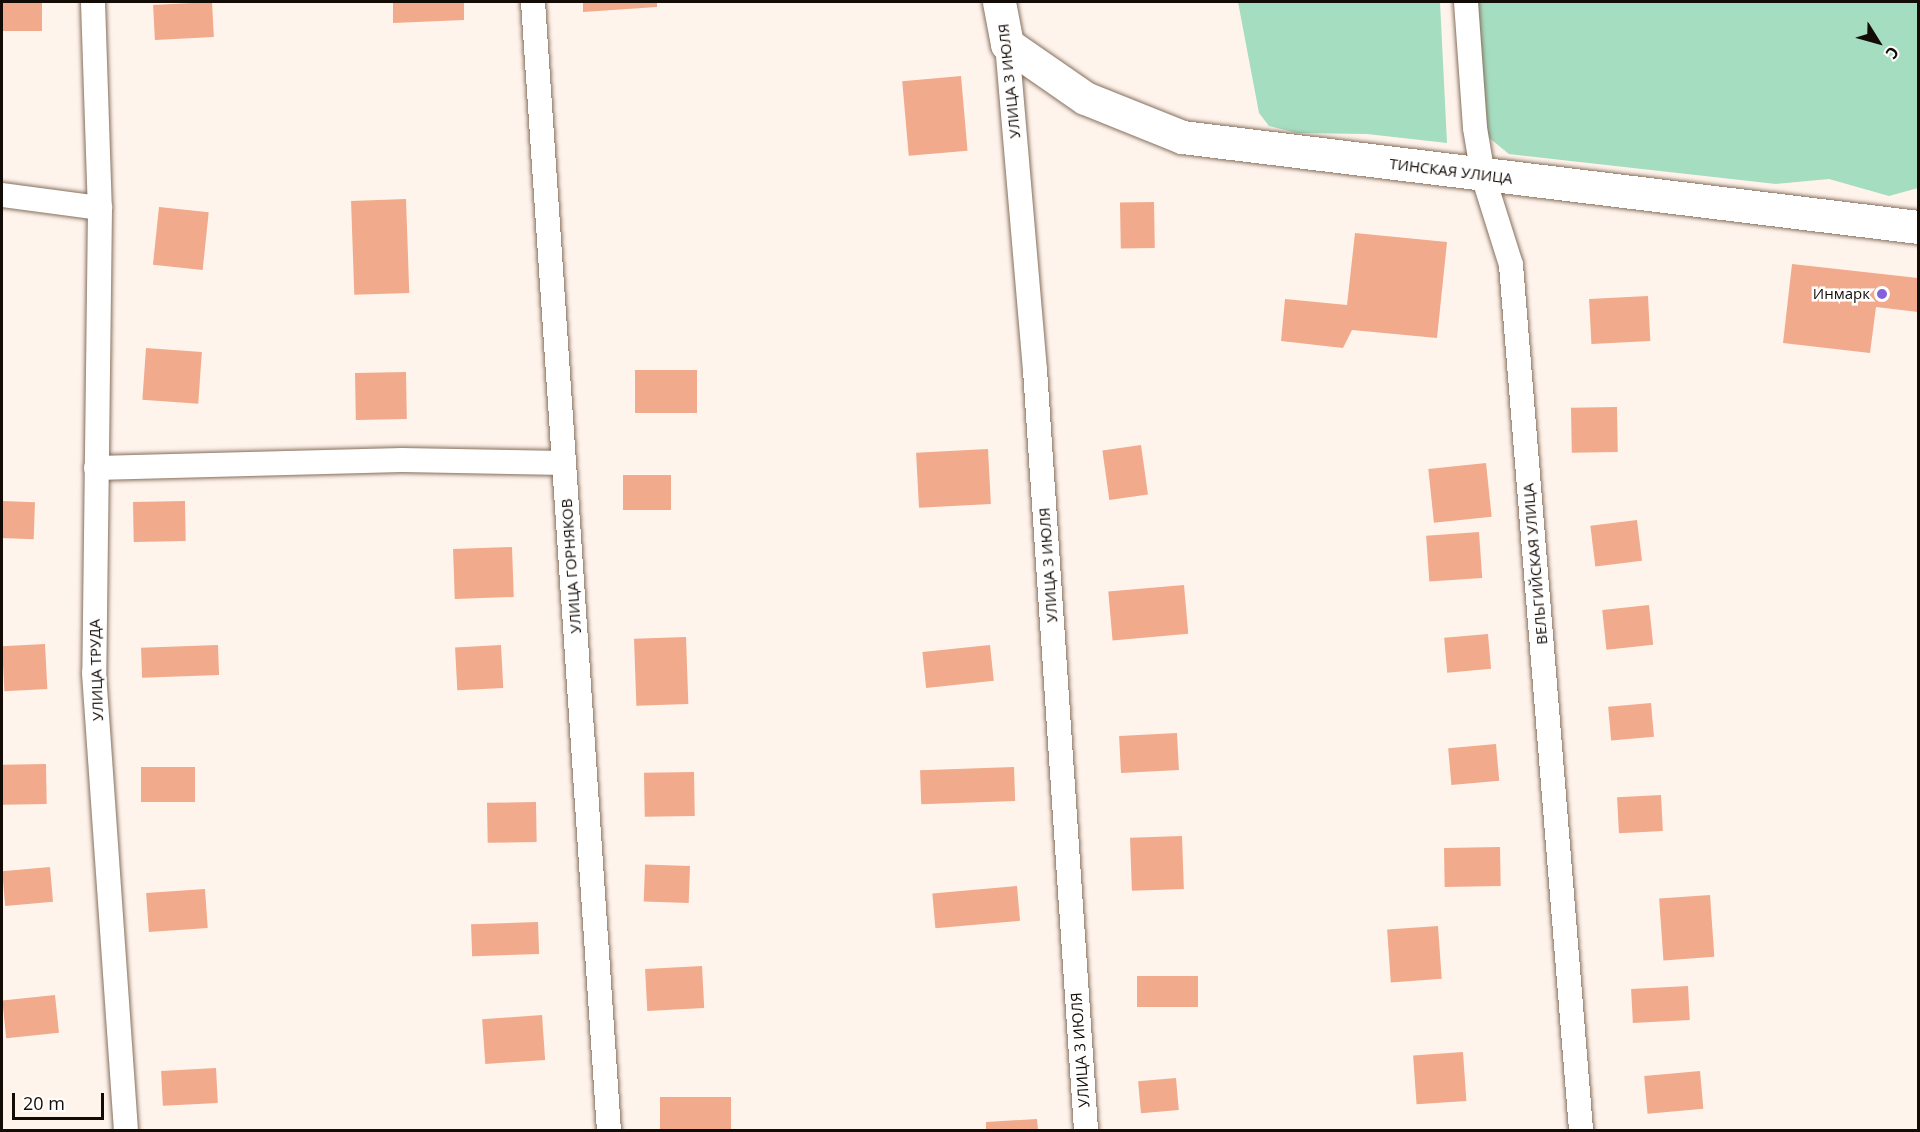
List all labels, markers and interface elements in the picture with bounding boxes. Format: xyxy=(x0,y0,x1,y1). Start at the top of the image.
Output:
north arrow xyxy=(1848,12,1908,72)
street label: УЛИЦА 3 ИЮЛЯ xyxy=(994,23,1024,139)
text: С xyxy=(1881,42,1904,64)
street label: ТИНСКАЯ УЛИЦА xyxy=(1388,155,1514,187)
place label: Инмарк xyxy=(1813,285,1870,303)
marker: Инмарк xyxy=(1875,287,1889,301)
street label: ВЕЛЬГИЙСКАЯ УЛИЦА xyxy=(1519,483,1551,645)
street label: УЛИЦА ГОРНЯКОВ xyxy=(557,498,585,634)
street label: УЛИЦА 3 ИЮЛЯ xyxy=(1035,507,1061,623)
street label: УЛИЦА ТРУДА xyxy=(85,619,107,721)
street label: УЛИЦА 3 ИЮЛЯ xyxy=(1067,992,1093,1108)
scale bar xyxy=(15,1081,106,1119)
text: 20 m xyxy=(23,1091,65,1115)

